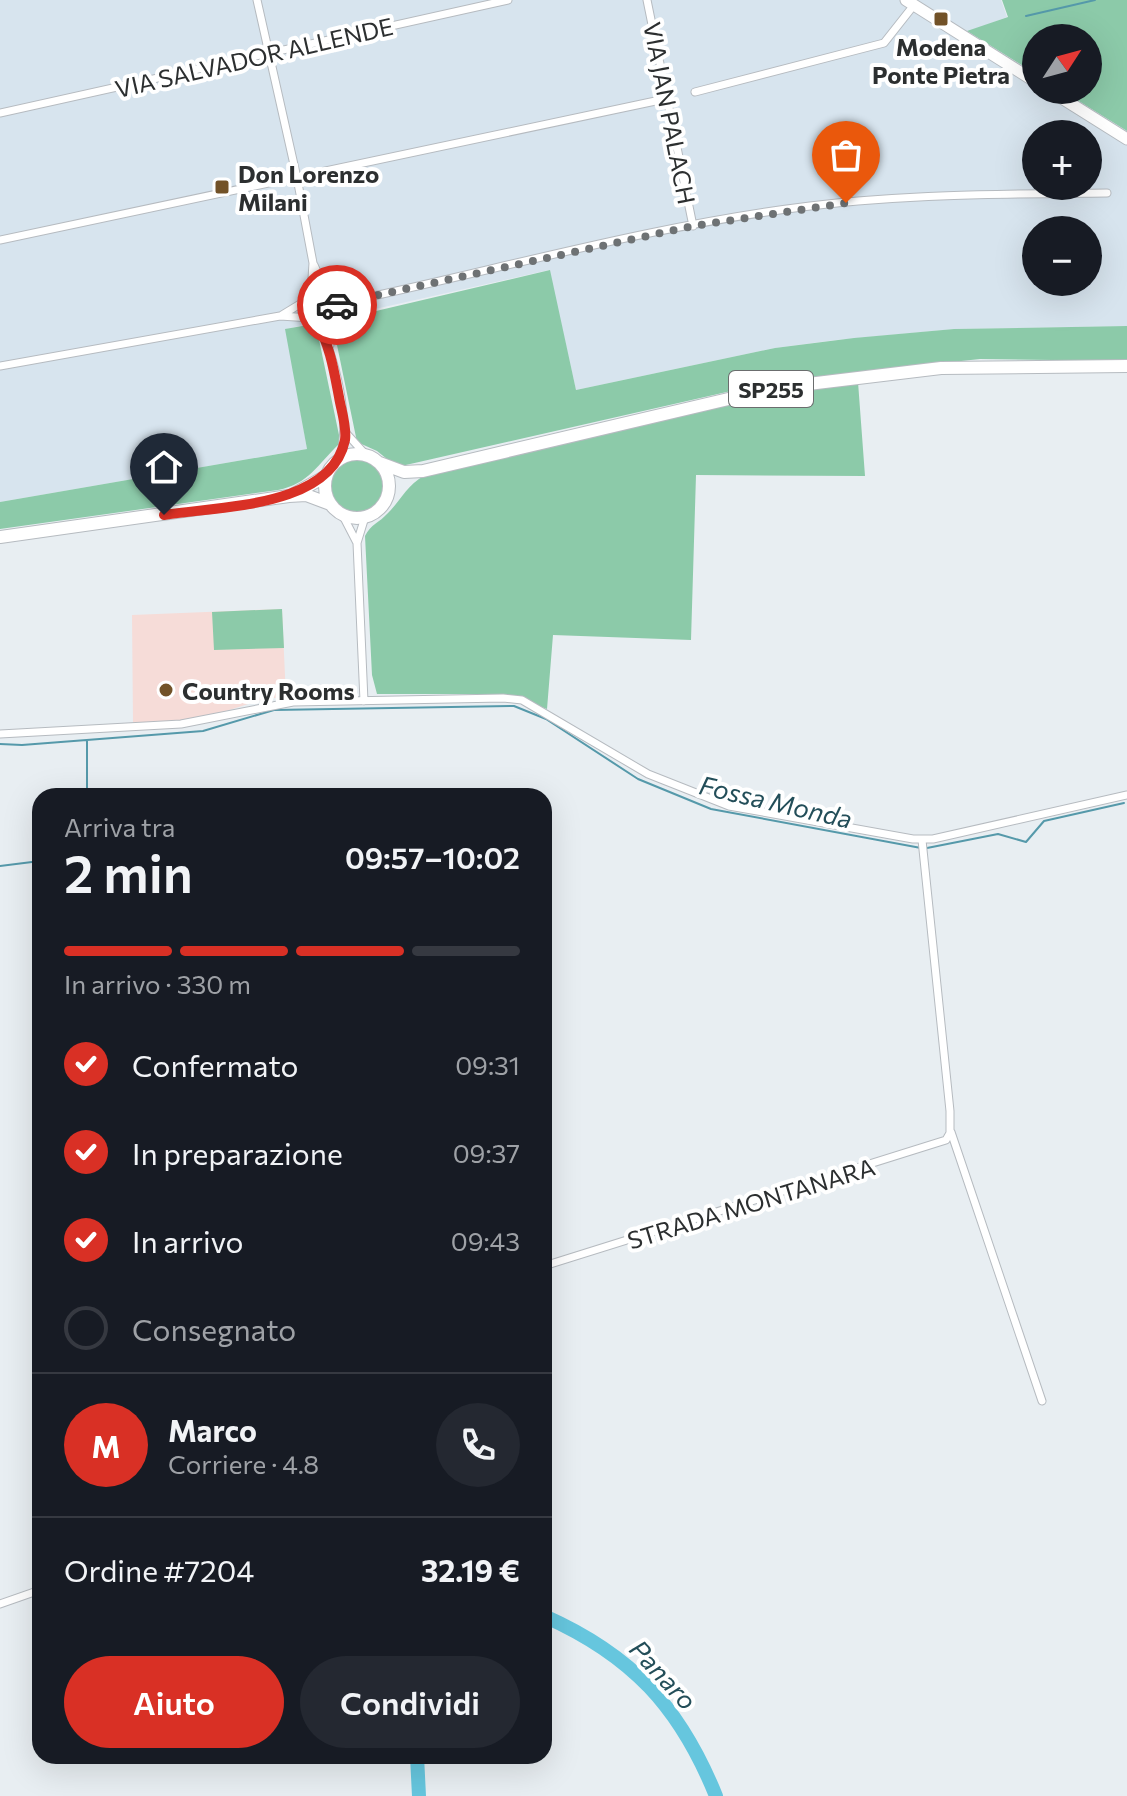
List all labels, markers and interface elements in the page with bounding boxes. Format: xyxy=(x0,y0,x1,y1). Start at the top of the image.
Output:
marker: Modena Ponte Pietra xyxy=(932,10,950,28)
street label: VIA SALVADOR ALLENDE xyxy=(112,11,396,103)
street label: VIA JAN PALACH xyxy=(638,19,702,207)
north arrow xyxy=(1022,24,1102,104)
map controls xyxy=(1022,24,1102,296)
place label: Modena Ponte Pietra xyxy=(872,32,1010,89)
button: + xyxy=(1022,120,1102,200)
pin xyxy=(812,121,880,203)
icon: bag xyxy=(824,133,868,177)
place label: Don Lorenzo Milani xyxy=(238,159,379,216)
marker: Don Lorenzo Milani xyxy=(213,178,231,196)
button: − xyxy=(1022,216,1102,296)
courier xyxy=(297,265,377,345)
icon: car xyxy=(315,283,359,327)
road number: SP255 xyxy=(729,371,813,407)
pin xyxy=(130,433,198,515)
icon: home xyxy=(142,445,186,489)
place label: Country Rooms xyxy=(182,676,355,705)
marker: Country Rooms xyxy=(157,681,175,699)
water label: Fossa Monda xyxy=(697,768,855,834)
text: Arriva tra xyxy=(64,811,175,842)
text: 09:57–10:02 xyxy=(345,838,520,875)
text: 2 min xyxy=(64,840,193,904)
text: In arrivo · 330 m xyxy=(64,968,251,999)
icon: check xyxy=(64,1042,108,1086)
text: Confermato xyxy=(132,1046,298,1083)
text: 09:31 xyxy=(455,1049,520,1080)
icon: check xyxy=(64,1130,108,1174)
text: In preparazione xyxy=(132,1134,343,1171)
text: 09:37 xyxy=(453,1137,520,1168)
street label: STRADA MONTANARA xyxy=(624,1152,878,1254)
icon: check xyxy=(64,1218,108,1262)
text: In arrivo xyxy=(132,1222,243,1259)
text: 09:43 xyxy=(451,1225,520,1256)
text: Consegnato xyxy=(132,1310,296,1347)
button: phone xyxy=(436,1403,520,1487)
text: Marco xyxy=(168,1411,257,1448)
text: M xyxy=(92,1427,120,1464)
text: Corriere · 4.8 xyxy=(168,1448,319,1479)
text: Ordine #7204 xyxy=(64,1551,254,1588)
text: 32.19 € xyxy=(421,1551,520,1588)
water label: Panaro xyxy=(624,1633,704,1715)
button: Aiuto xyxy=(64,1656,284,1748)
button: Condividi xyxy=(300,1656,520,1748)

